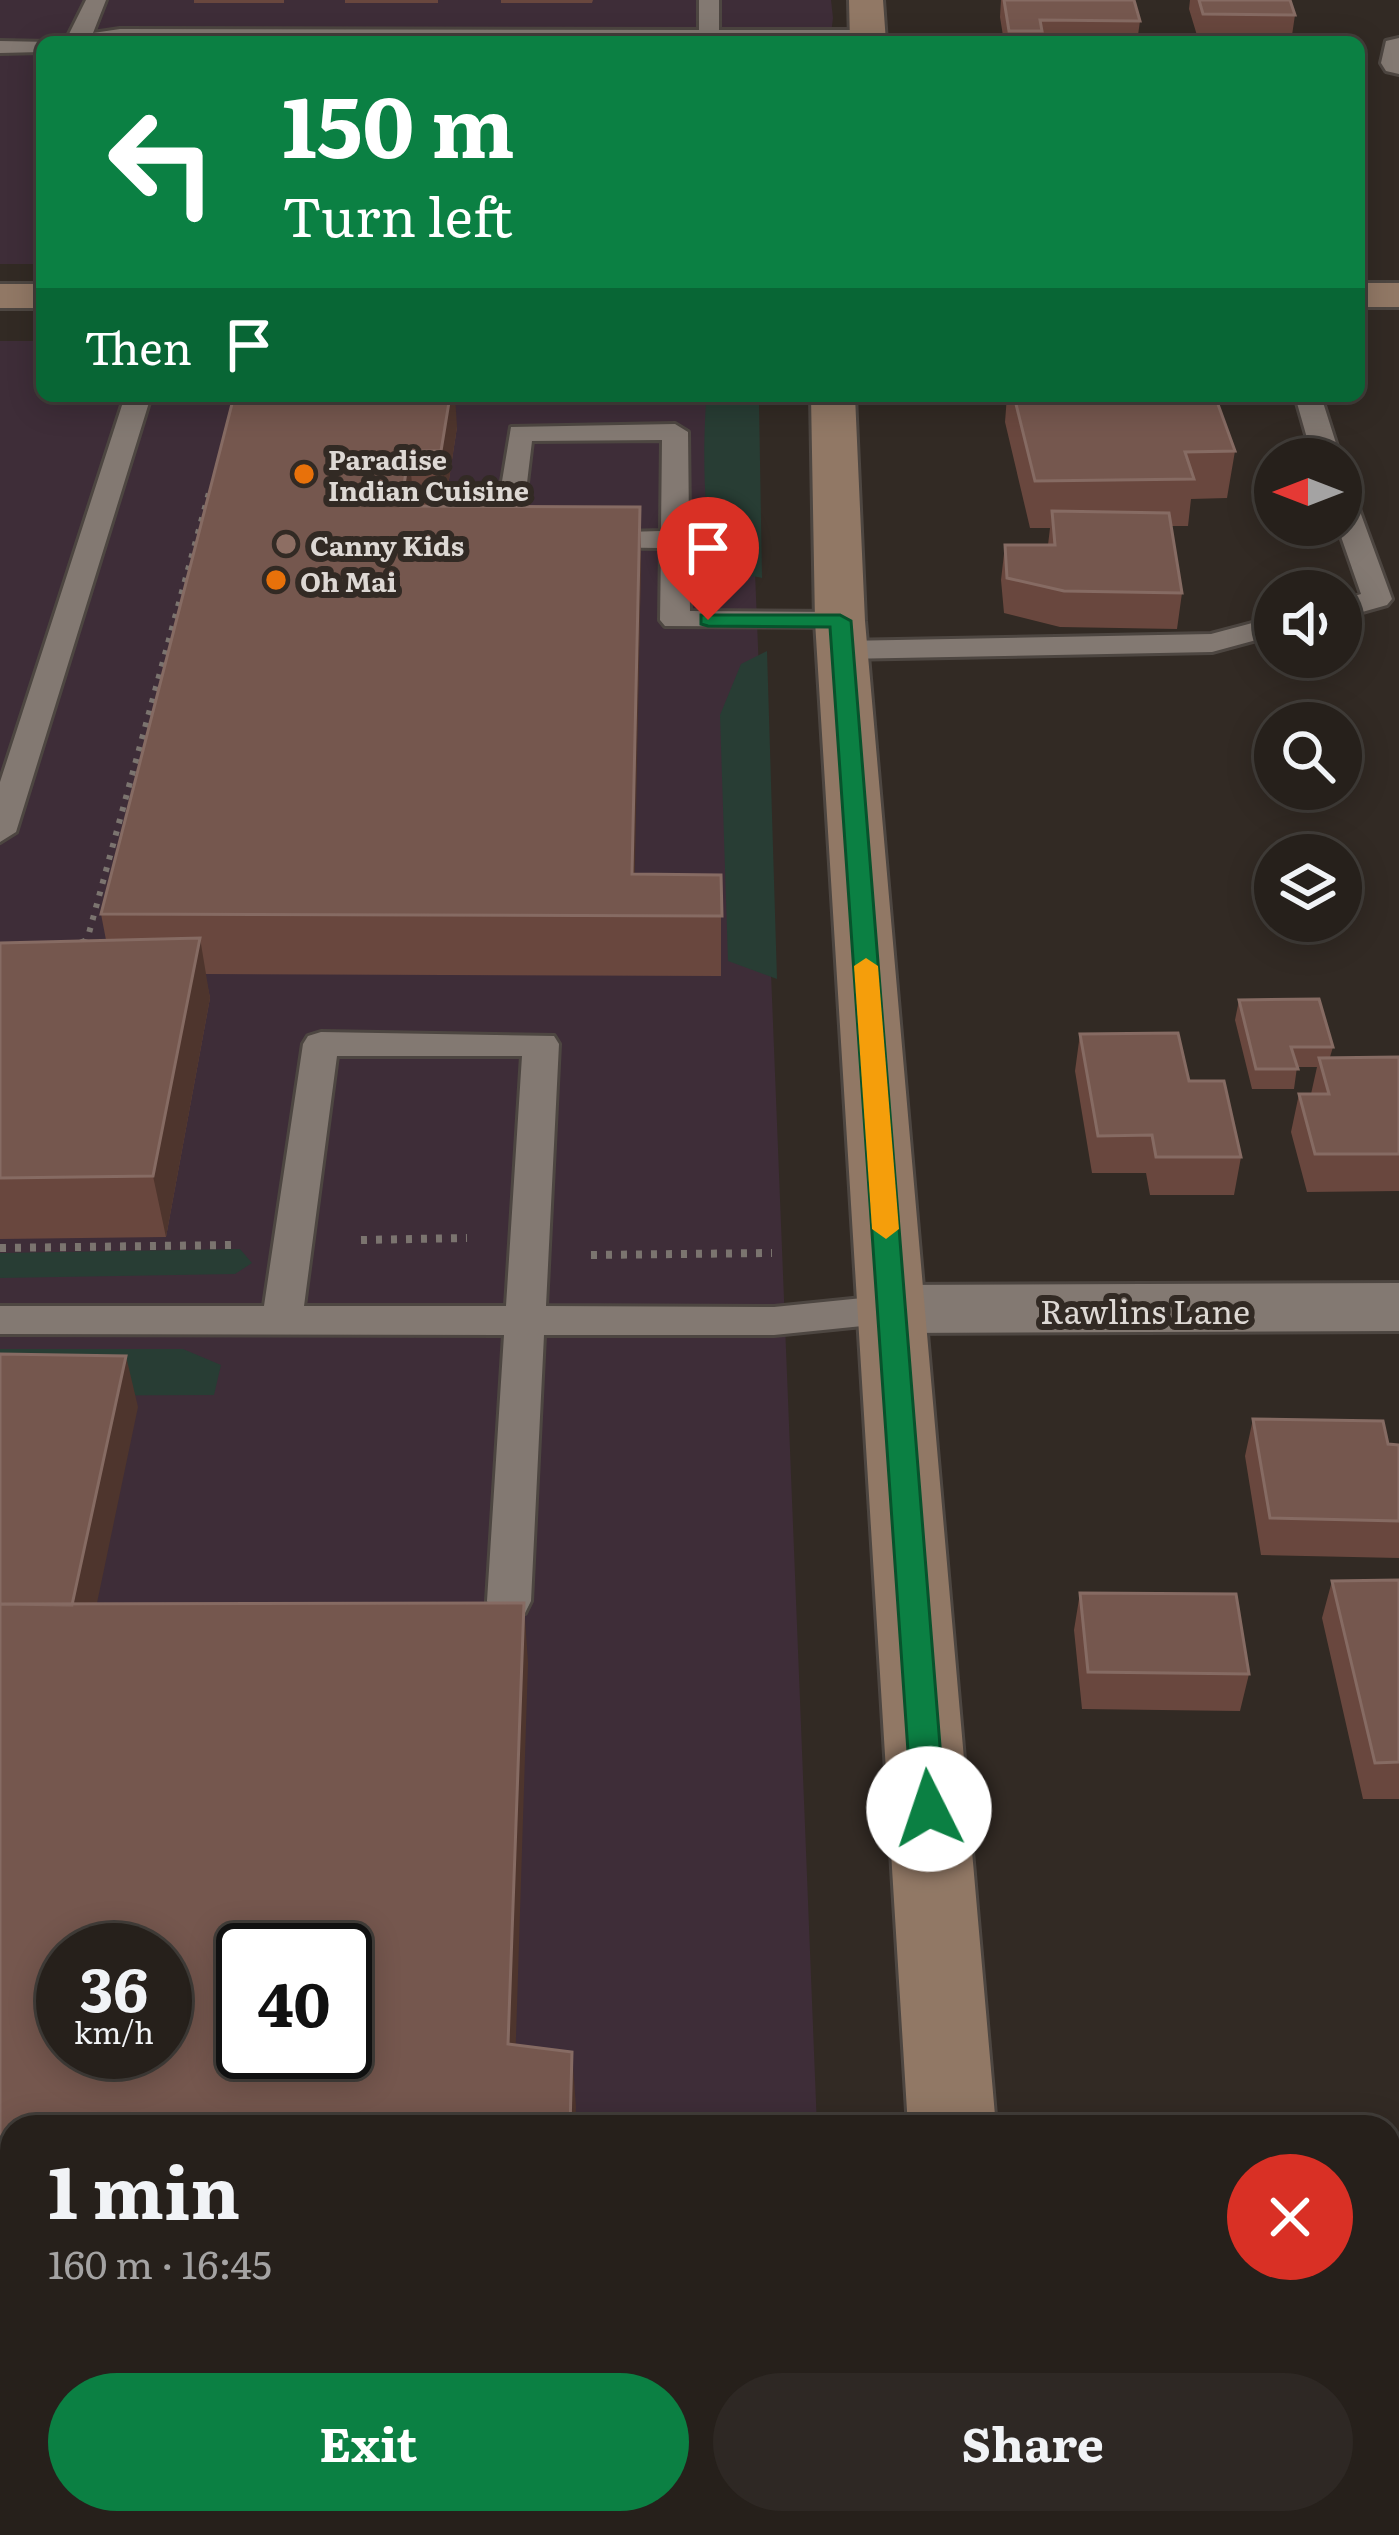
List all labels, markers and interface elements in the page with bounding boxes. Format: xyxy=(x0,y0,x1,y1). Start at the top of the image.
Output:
text: 150 m xyxy=(282,59,515,184)
icon: left xyxy=(84,84,240,240)
text: Turn left xyxy=(282,173,513,254)
text: Then xyxy=(84,312,192,379)
icon: arrive xyxy=(216,312,282,378)
place label: Paradise Indian Cuisine xyxy=(328,438,529,509)
north arrow xyxy=(1254,438,1362,546)
map controls xyxy=(1254,438,1362,942)
marker: Paradise Indian Cuisine xyxy=(291,461,317,487)
pin xyxy=(657,497,759,620)
icon: arrive xyxy=(675,515,741,581)
place label: Canny Kids xyxy=(310,524,464,564)
marker: Canny Kids xyxy=(273,531,299,557)
place label: Oh Mai xyxy=(300,560,397,600)
marker: Oh Mai xyxy=(263,567,289,593)
button: sound xyxy=(1254,570,1362,678)
button: search xyxy=(1254,702,1362,810)
button: layers xyxy=(1254,834,1362,942)
street label: Rawlins Lane xyxy=(1040,1285,1250,1334)
position arrow xyxy=(866,1746,992,1872)
speed limit sign: 40 xyxy=(216,1923,372,2079)
text: 36 xyxy=(80,1941,148,2030)
text: km/h xyxy=(74,2009,154,2053)
text: 1 min xyxy=(48,2134,240,2241)
button: close xyxy=(1227,2154,1353,2280)
text: 160 m · 16:45 xyxy=(48,2233,272,2291)
button: Exit xyxy=(48,2373,689,2511)
button: Share xyxy=(713,2373,1353,2511)

